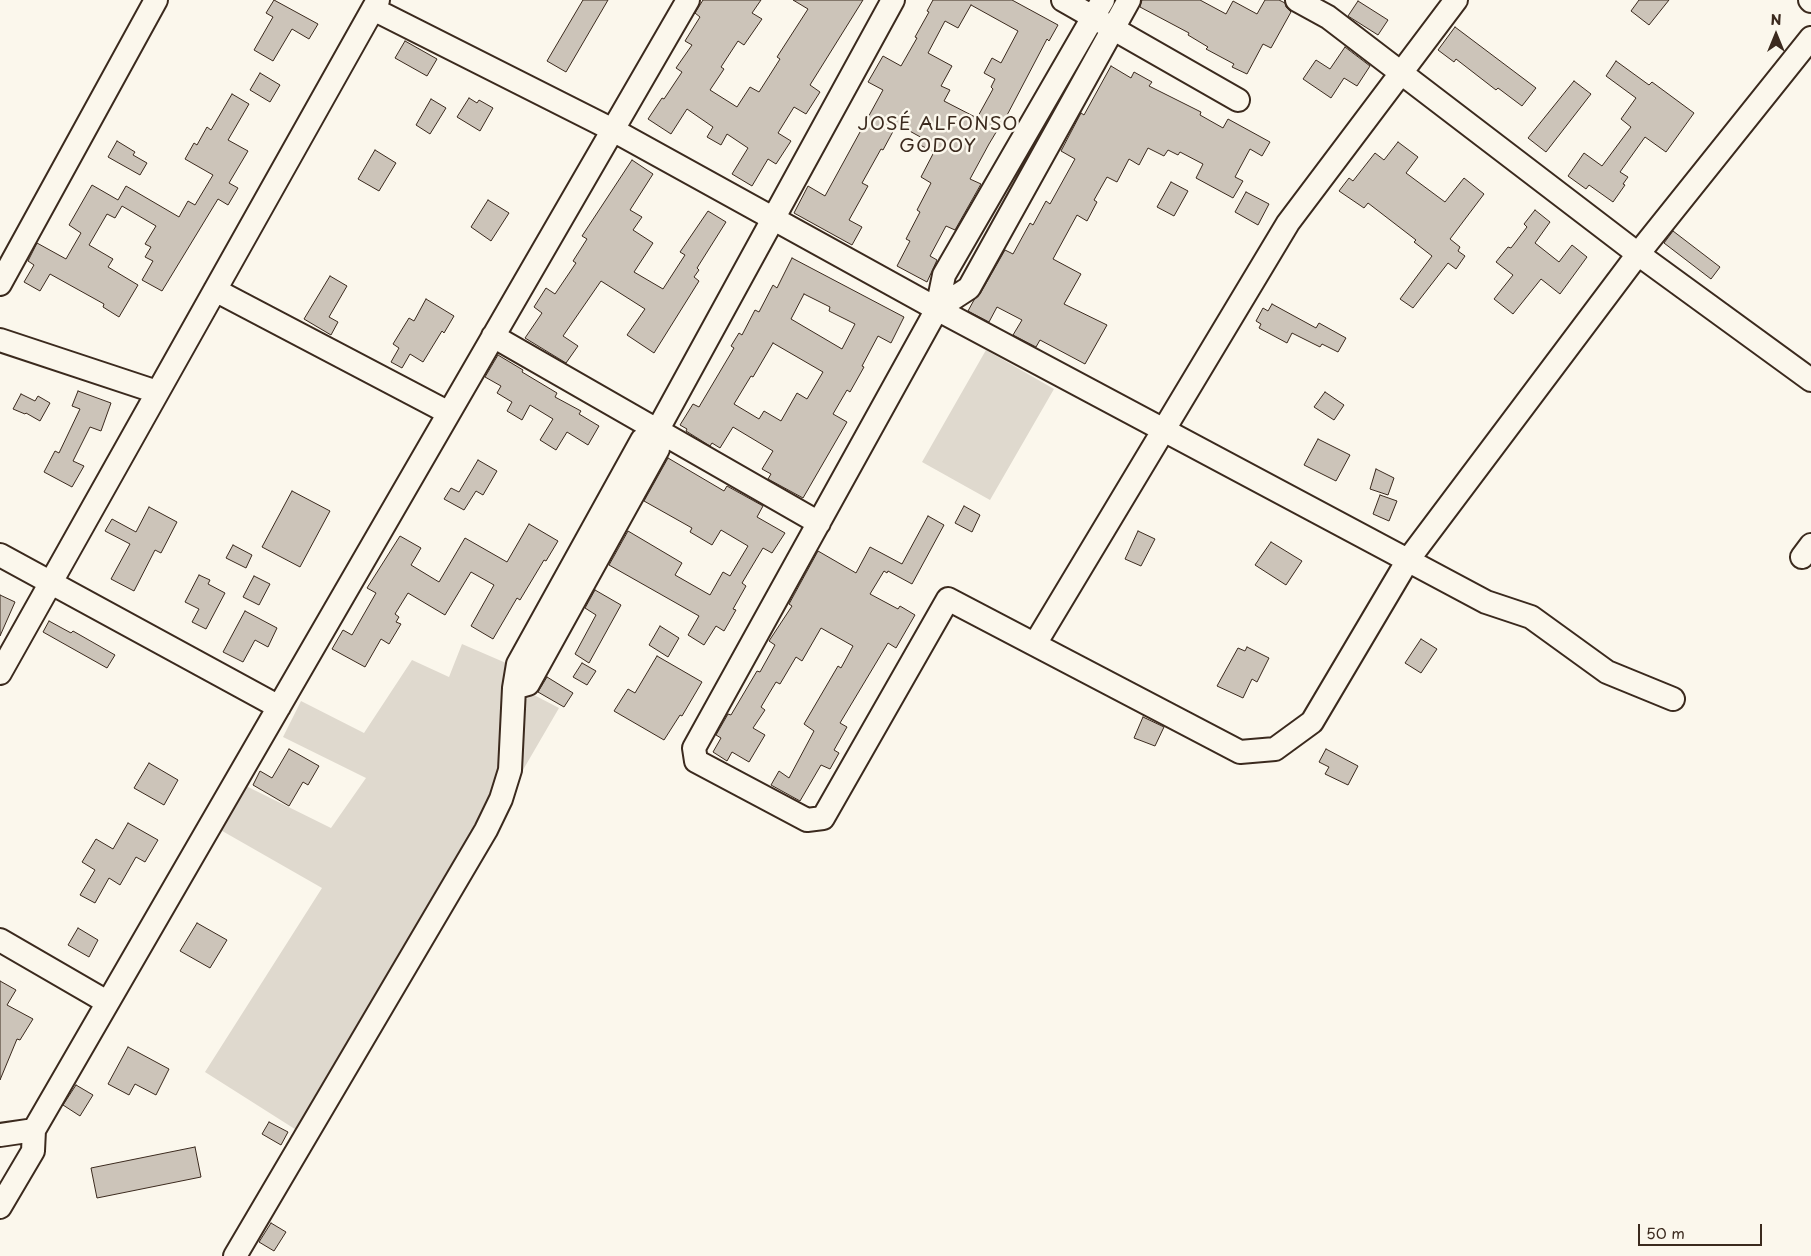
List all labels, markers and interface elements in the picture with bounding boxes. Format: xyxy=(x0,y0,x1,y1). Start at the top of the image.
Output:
text: N xyxy=(1770,9,1782,30)
north arrow xyxy=(1751,10,1801,60)
district label: JOSÉ ALFONSO GODOY xyxy=(857,114,1019,158)
scale bar xyxy=(1641,1214,1765,1246)
text: 50 m xyxy=(1646,1221,1685,1244)

